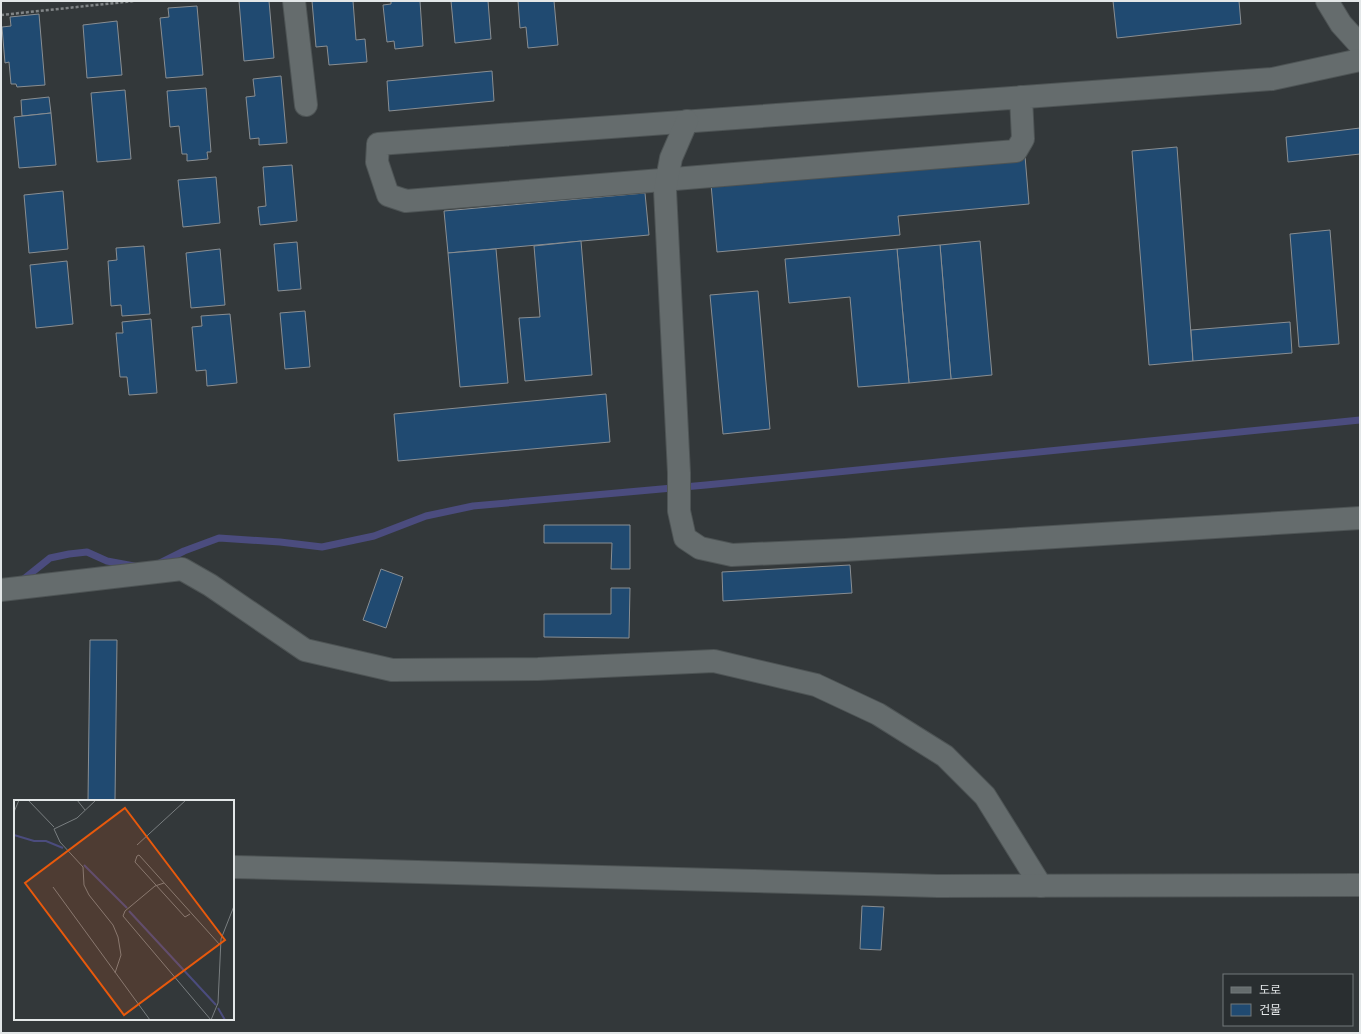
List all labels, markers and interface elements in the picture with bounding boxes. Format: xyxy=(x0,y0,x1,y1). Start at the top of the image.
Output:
inset map xyxy=(14,800,234,1020)
legend xyxy=(1223,974,1353,1026)
text: 도로 xyxy=(1259,982,1281,996)
text: 건물 xyxy=(1259,1002,1281,1016)

